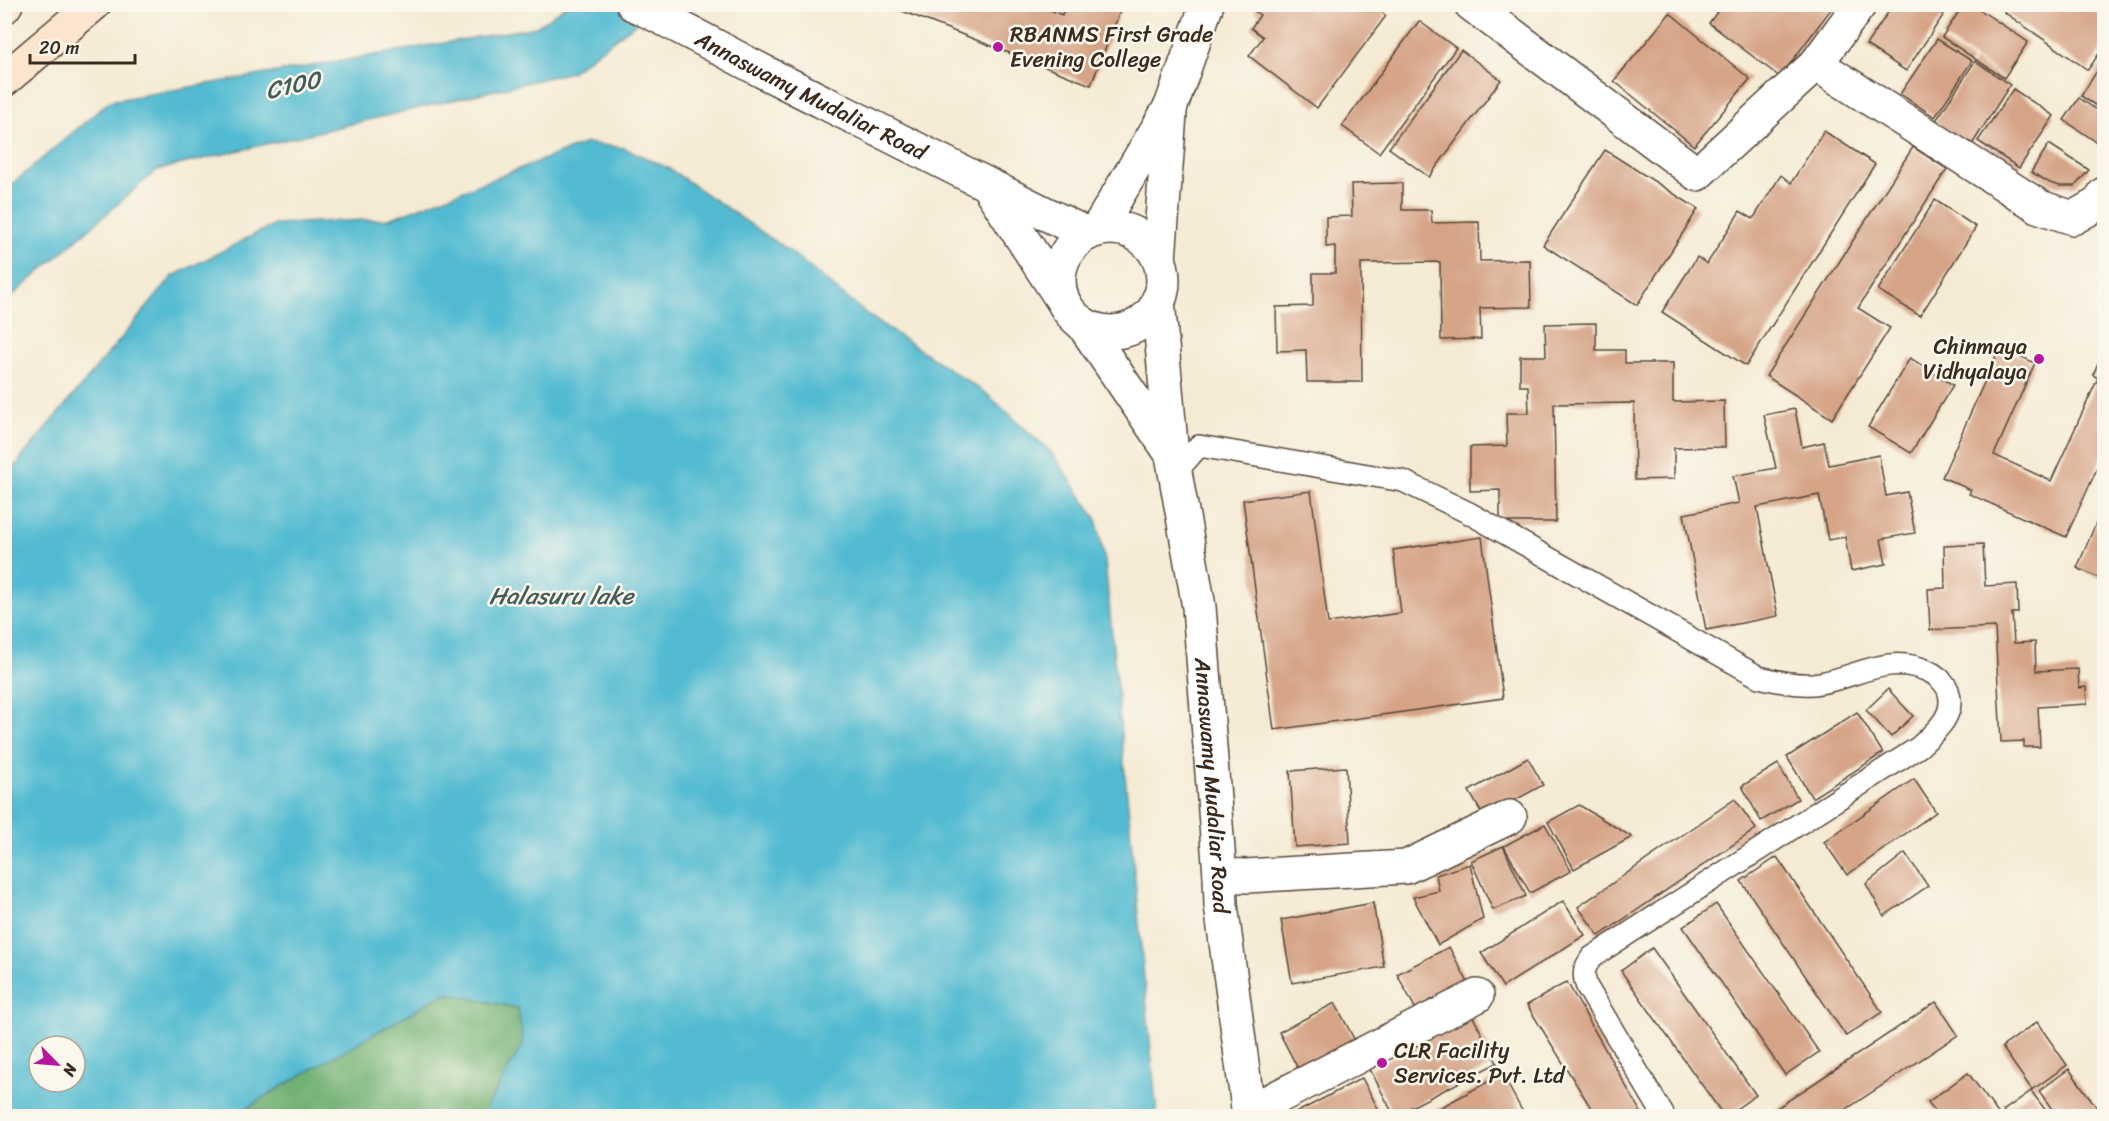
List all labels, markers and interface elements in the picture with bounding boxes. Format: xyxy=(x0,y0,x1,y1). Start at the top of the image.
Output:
place label: RBANMS First Grade Evening College xyxy=(1010,15,1213,79)
street label: Annaswamy Mudaliar Road xyxy=(687,19,935,172)
scale bar xyxy=(30,27,135,65)
text: 20 m xyxy=(39,32,79,64)
marker: RBANMS First Grade Evening College xyxy=(991,40,1005,54)
water label: C100 xyxy=(261,58,328,112)
place label: Chinmaya Vidhyalaya xyxy=(1923,327,2027,391)
marker: Chinmaya Vidhyalaya xyxy=(2032,352,2046,366)
water label: Halasuru lake xyxy=(489,575,635,617)
street label: Annaswamy Mudaliar Road xyxy=(1183,655,1241,917)
place label: CLR Facility Services. Pvt. Ltd xyxy=(1394,1031,1566,1095)
north arrow xyxy=(27,1034,87,1094)
marker: CLR Facility Services. Pvt. Ltd xyxy=(1375,1056,1389,1070)
text: N xyxy=(54,1058,86,1082)

